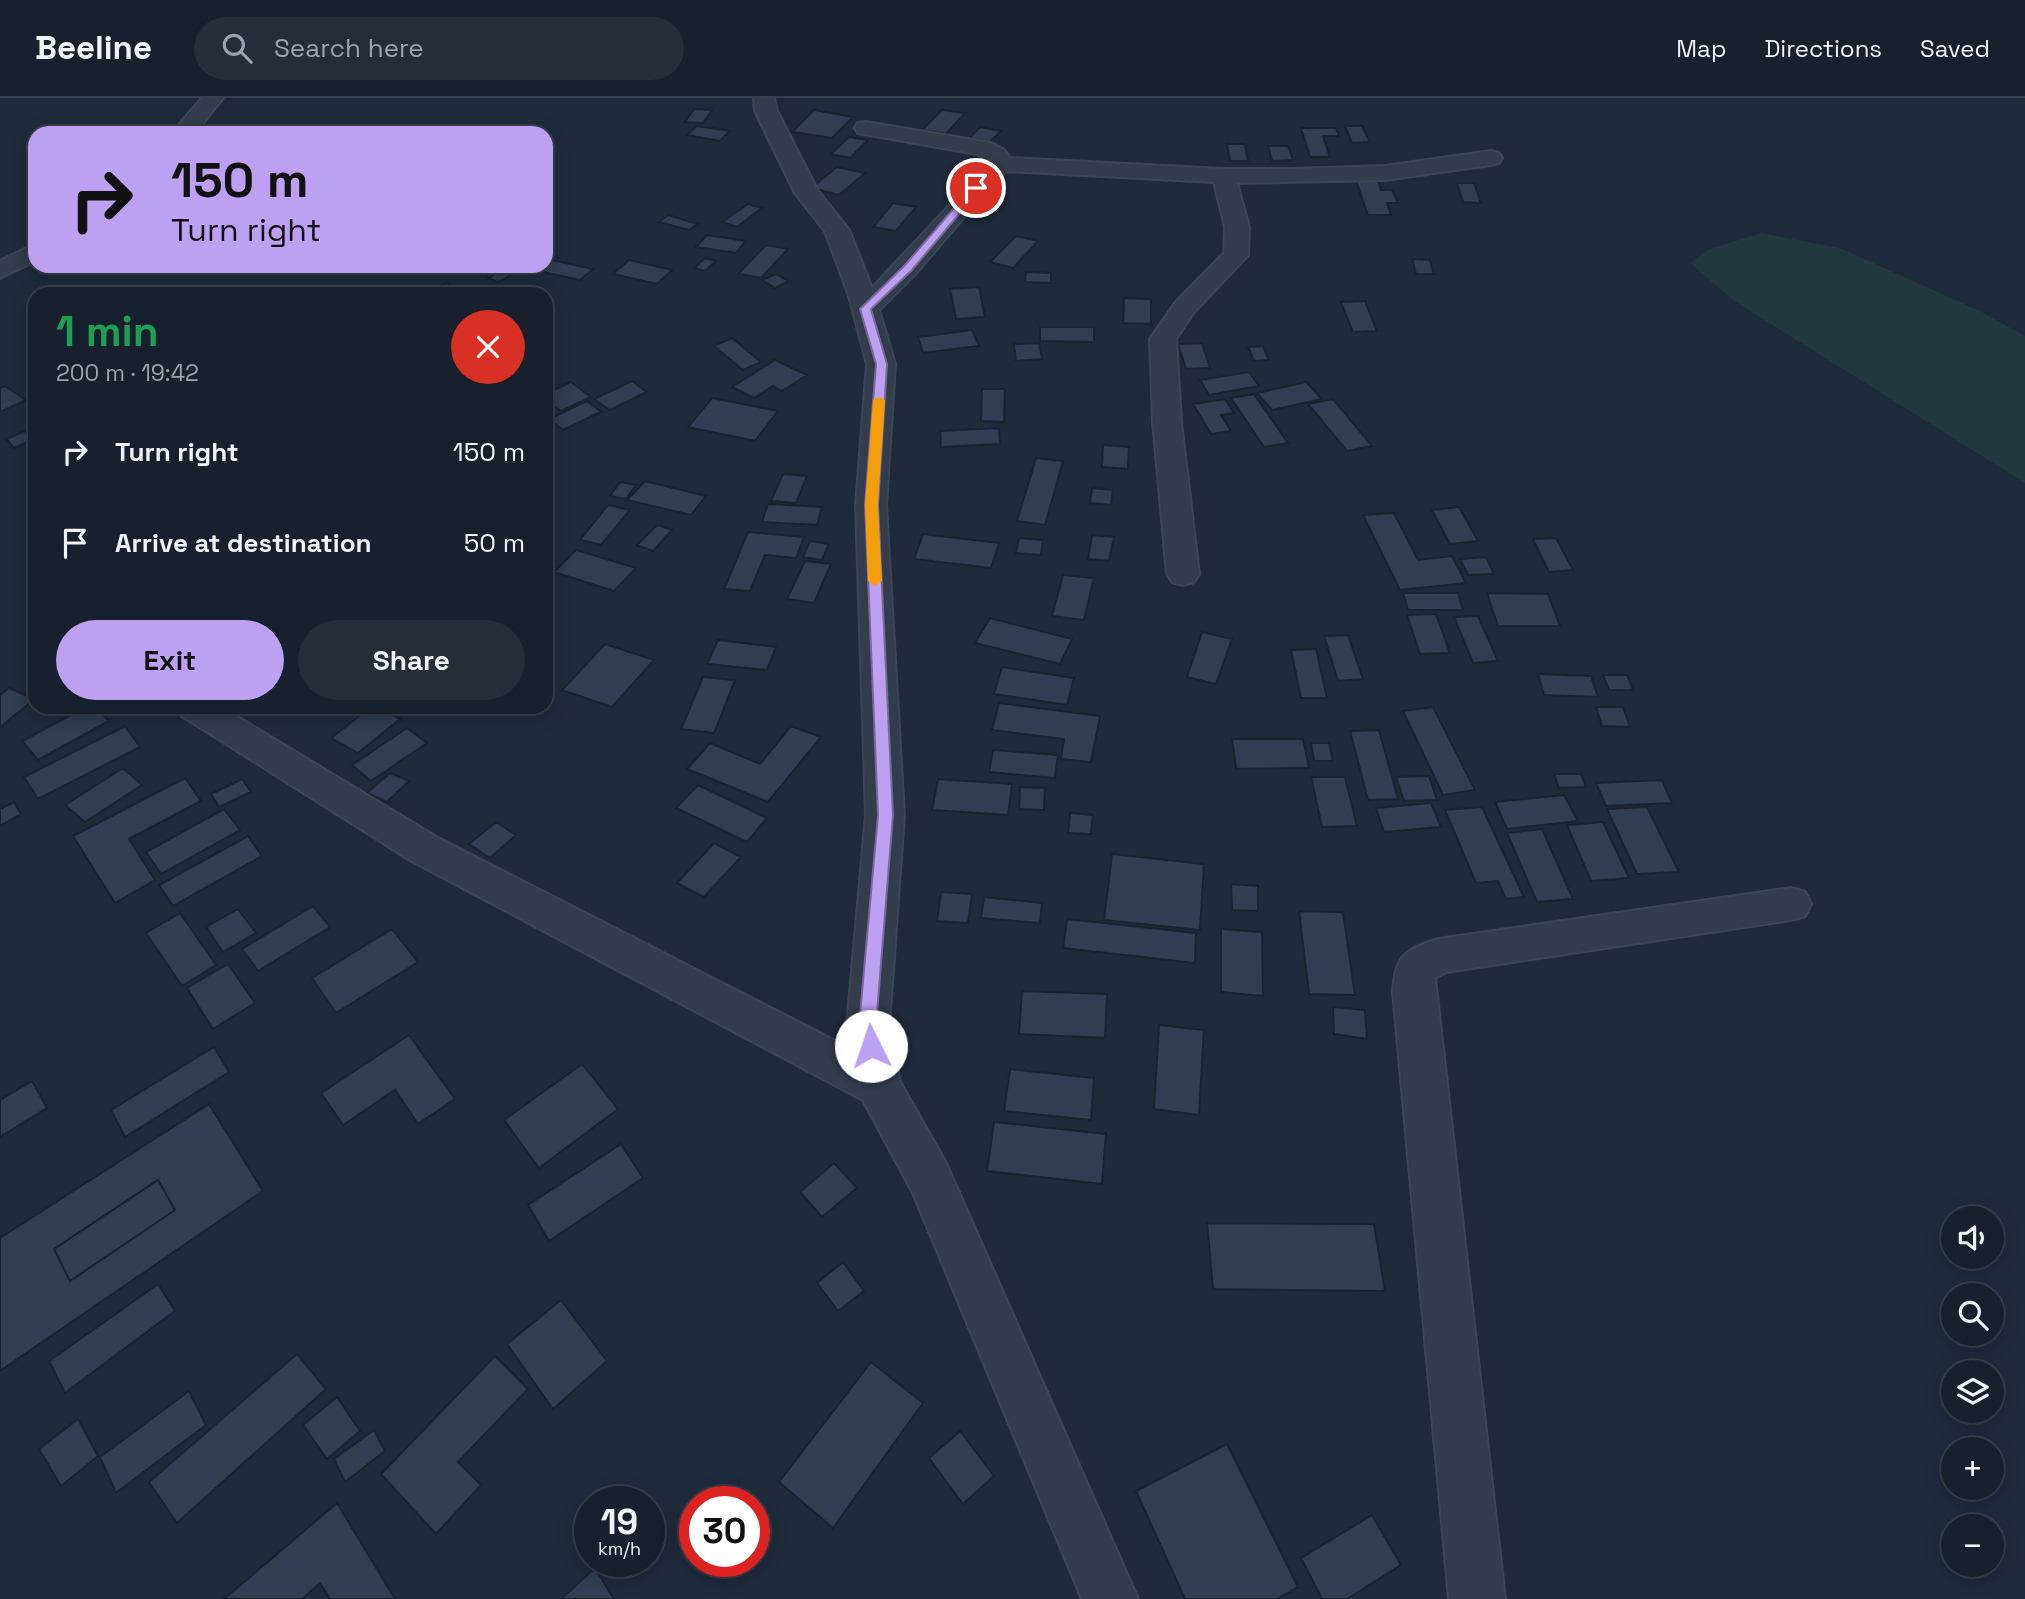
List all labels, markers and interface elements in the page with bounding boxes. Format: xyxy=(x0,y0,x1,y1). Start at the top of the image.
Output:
search box xyxy=(194,17,684,80)
text: Beeline xyxy=(35,27,152,69)
icon: search xyxy=(218,29,256,67)
text: Search here xyxy=(274,31,424,65)
text: Map xyxy=(1676,33,1726,64)
text: Directions xyxy=(1764,33,1882,64)
text: Saved xyxy=(1920,33,1990,64)
text: 150 m xyxy=(171,149,309,211)
icon: right xyxy=(56,154,147,245)
pin xyxy=(946,158,1006,218)
icon: arrive xyxy=(957,169,995,207)
text: Turn right xyxy=(171,210,321,250)
text: 1 min xyxy=(56,305,159,358)
button: close xyxy=(451,310,525,384)
text: 200 m · 19:42 xyxy=(56,358,199,388)
icon: right xyxy=(56,433,94,471)
text: Turn right xyxy=(115,435,239,469)
text: 150 m xyxy=(453,435,525,469)
icon: arrive xyxy=(56,524,94,562)
text: Arrive at destination xyxy=(115,526,372,560)
text: 50 m xyxy=(464,526,525,560)
button: Exit xyxy=(56,620,284,700)
button: Share xyxy=(298,620,525,700)
position arrow xyxy=(834,1009,908,1083)
map controls xyxy=(1941,1206,2004,1577)
button: sound xyxy=(1941,1206,2004,1269)
button: search xyxy=(1941,1283,2004,1346)
button: layers xyxy=(1941,1360,2004,1423)
button: + xyxy=(1941,1437,2004,1500)
speed limit sign: 30 xyxy=(679,1486,770,1577)
text: 19 xyxy=(601,1500,638,1544)
button: − xyxy=(1941,1514,2004,1577)
text: km/h xyxy=(598,1537,641,1560)

